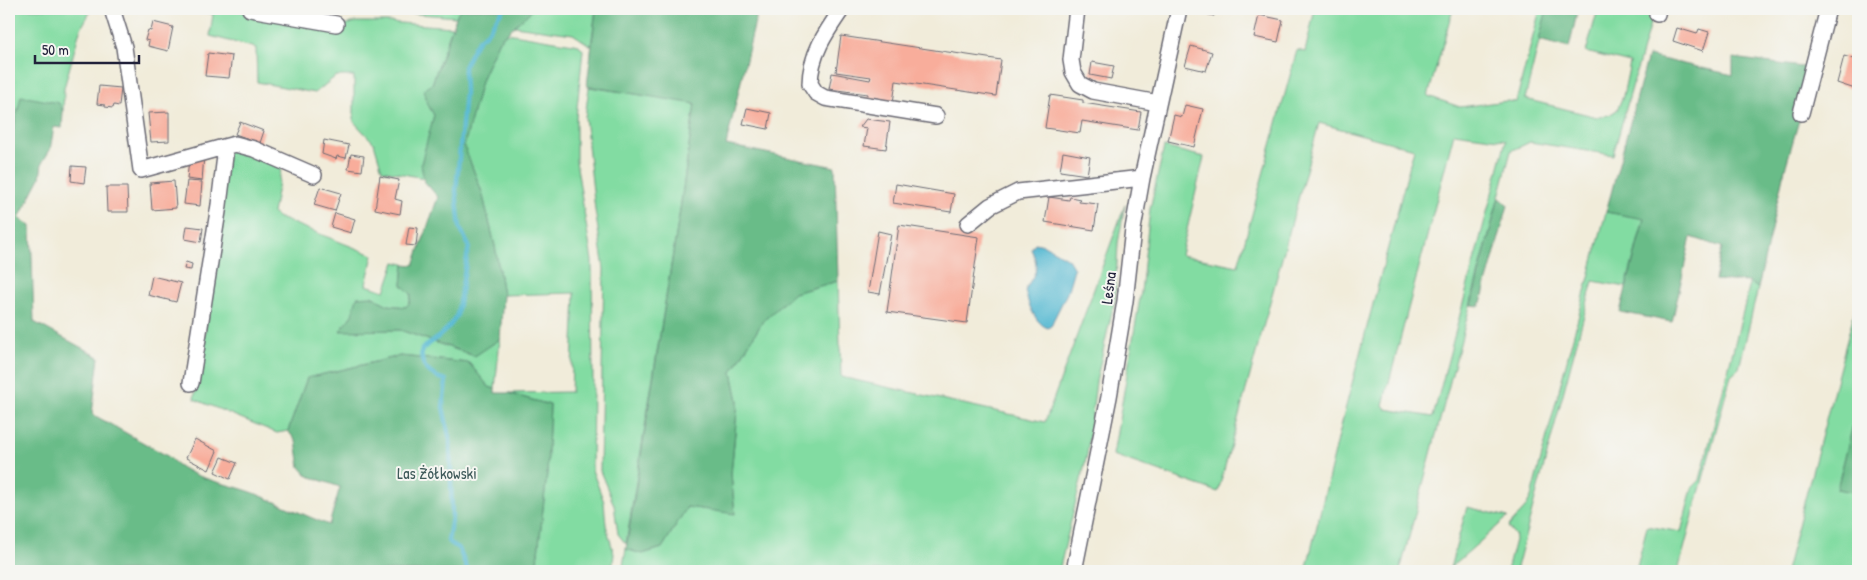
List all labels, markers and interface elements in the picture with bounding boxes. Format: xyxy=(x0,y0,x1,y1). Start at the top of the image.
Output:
scale bar xyxy=(35,32,139,64)
text: 50 m xyxy=(42,39,69,60)
street label: Leśna xyxy=(1095,271,1121,305)
park label: Las Żółkowski xyxy=(397,462,477,484)

